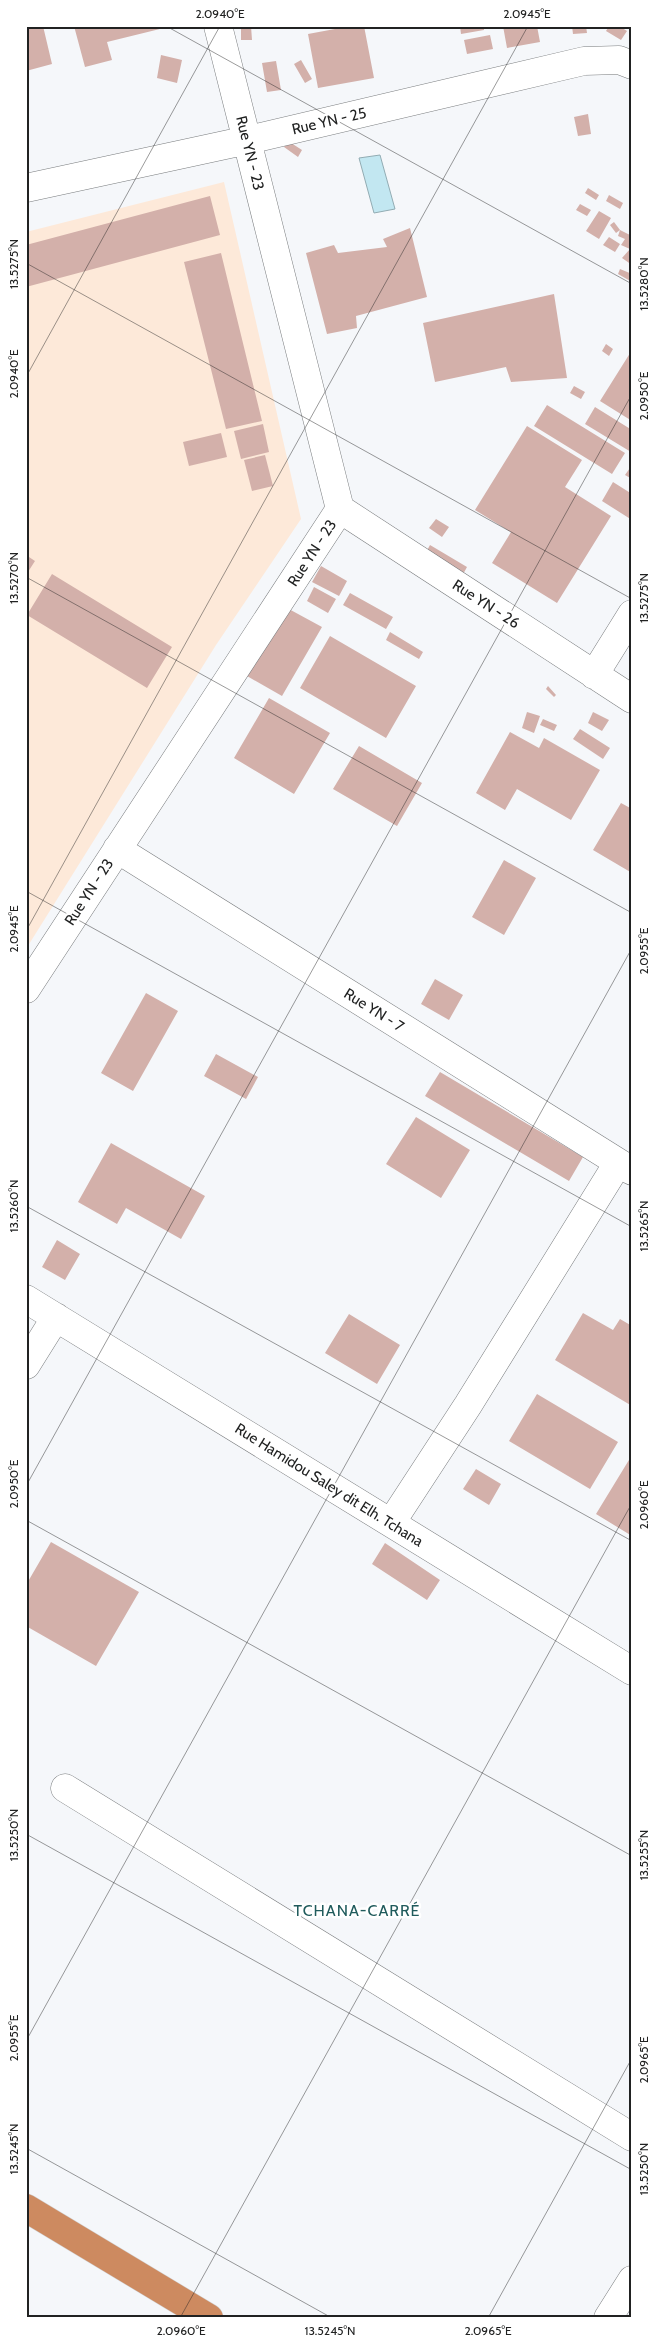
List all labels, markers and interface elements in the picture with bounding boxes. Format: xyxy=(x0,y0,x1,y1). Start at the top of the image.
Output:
text: 2.0940°E xyxy=(195,6,245,21)
text: 2.0945°E xyxy=(503,6,551,21)
street label: Rue YN - 25 xyxy=(290,104,368,138)
street label: Rue YN - 23 xyxy=(232,114,268,192)
text: 13.5275°N xyxy=(6,239,21,289)
text: 13.5280°N xyxy=(636,257,651,311)
text: 2.0940°E xyxy=(6,349,21,399)
text: 2.0950°E xyxy=(636,371,651,420)
street label: Rue YN - 23 xyxy=(284,516,340,590)
text: 13.5270°N xyxy=(6,552,21,604)
text: 13.5275°N xyxy=(636,573,651,623)
street label: Rue YN - 26 xyxy=(449,576,523,632)
street label: Rue YN - 23 xyxy=(61,855,117,929)
text: 2.0945°E xyxy=(6,905,21,953)
text: 2.0955°E xyxy=(636,927,651,974)
street label: Rue YN - 7 xyxy=(341,984,408,1036)
text: 13.5260°N xyxy=(6,1180,21,1232)
text: 13.5265°N xyxy=(636,1201,651,1251)
street label: Rue Hamidou Saley dit Elh. Tchana xyxy=(232,1419,427,1551)
text: 2.0950°E xyxy=(6,1459,21,1508)
text: 2.0960°E xyxy=(636,1480,651,1530)
text: 13.5250°N xyxy=(6,1809,21,1861)
text: 13.5255°N xyxy=(636,1830,651,1880)
district label: TCHANA-CARRÉ xyxy=(294,1901,420,1920)
text: 2.0955°E xyxy=(6,2014,21,2061)
text: 2.0965°E xyxy=(636,2036,651,2084)
text: 13.5245°N xyxy=(6,2123,21,2175)
text: 13.5250°N xyxy=(636,2143,651,2195)
text: 2.0960°E xyxy=(156,2323,206,2338)
text: 13.5245°N xyxy=(304,2323,356,2338)
text: 2.0965°E xyxy=(464,2323,512,2338)

